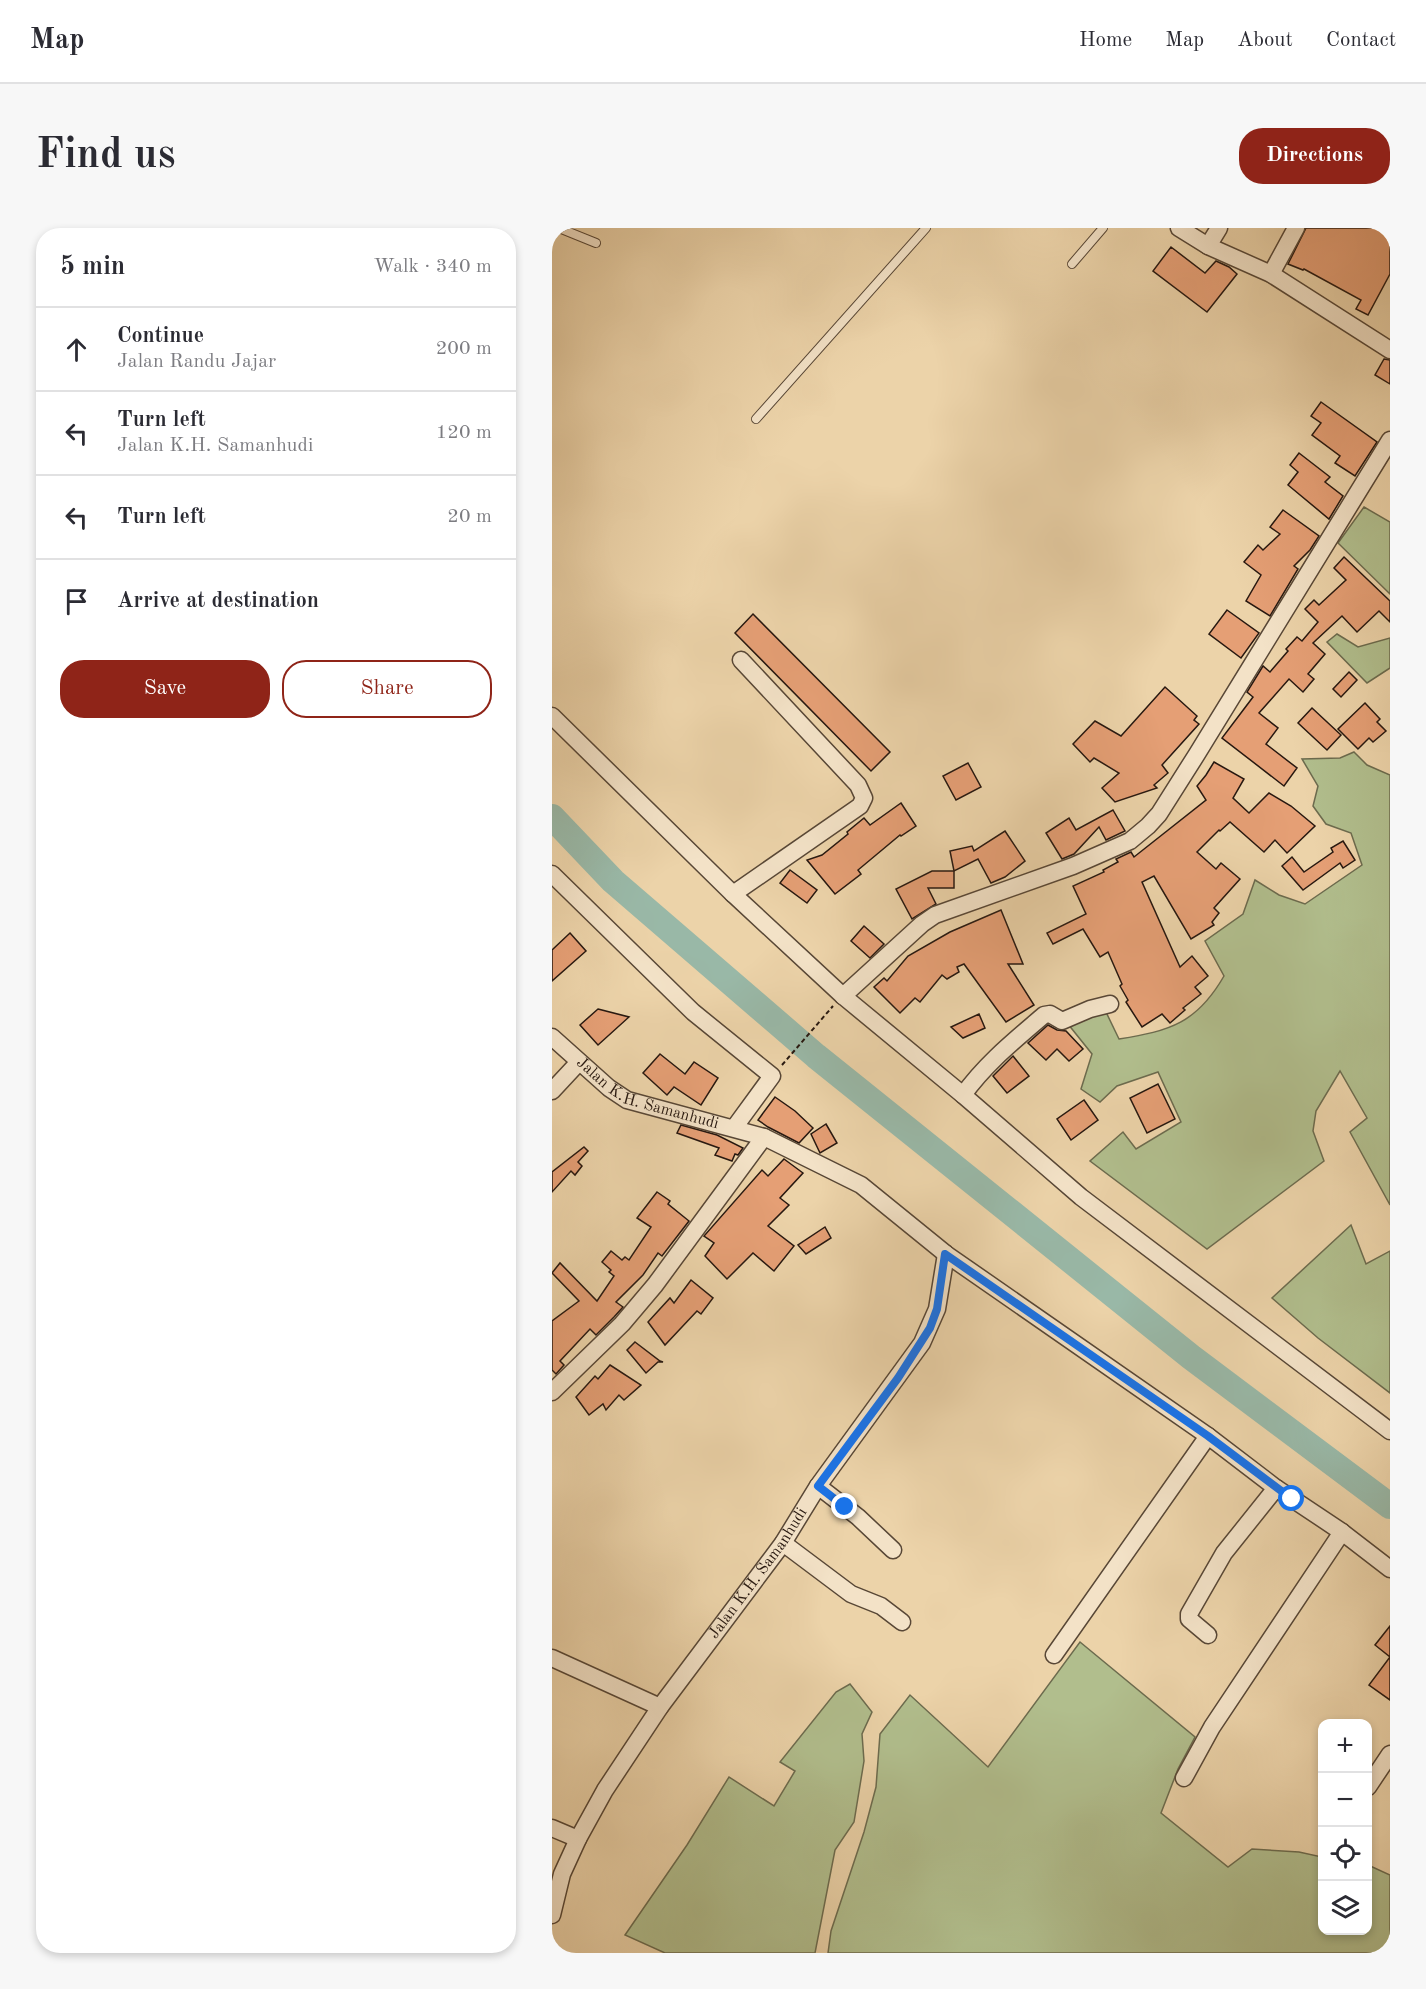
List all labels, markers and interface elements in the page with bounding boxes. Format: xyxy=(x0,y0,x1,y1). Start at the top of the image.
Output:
text: Map xyxy=(30,27,84,55)
text: Home xyxy=(1079,30,1132,51)
text: Map xyxy=(1165,30,1204,51)
text: About xyxy=(1237,30,1293,51)
text: Contact xyxy=(1326,30,1396,51)
button: Directions xyxy=(1239,128,1390,184)
text: Find us xyxy=(36,135,175,177)
text: 5 min xyxy=(60,254,125,280)
text: Walk · 340 m xyxy=(373,257,492,277)
text: Continue xyxy=(117,325,204,347)
icon: ahead xyxy=(60,333,93,366)
text: 200 m xyxy=(436,339,492,359)
text: Jalan Randu Jajar xyxy=(117,352,276,372)
text: Turn left xyxy=(117,409,206,431)
icon: left xyxy=(60,417,93,450)
text: 120 m xyxy=(436,423,492,443)
text: Jalan K.H. Samanhudi xyxy=(117,436,313,456)
icon: left xyxy=(60,501,93,534)
text: Turn left xyxy=(117,506,206,528)
text: 20 m xyxy=(447,507,492,527)
icon: arrive xyxy=(60,585,93,618)
text: Arrive at destination xyxy=(117,590,319,612)
button: Save xyxy=(60,660,270,718)
button: Share xyxy=(282,660,492,718)
street label: Jalan K.H. Samanhudi xyxy=(573,1055,720,1132)
route start xyxy=(1278,1485,1304,1511)
route end xyxy=(831,1493,857,1519)
street label: Jalan K.H. Samanhudi xyxy=(706,1505,810,1642)
map controls xyxy=(1318,1719,1372,1935)
button: + xyxy=(1318,1719,1372,1773)
button: − xyxy=(1318,1773,1372,1827)
button: locate xyxy=(1318,1827,1372,1881)
button: layers xyxy=(1318,1881,1372,1935)

